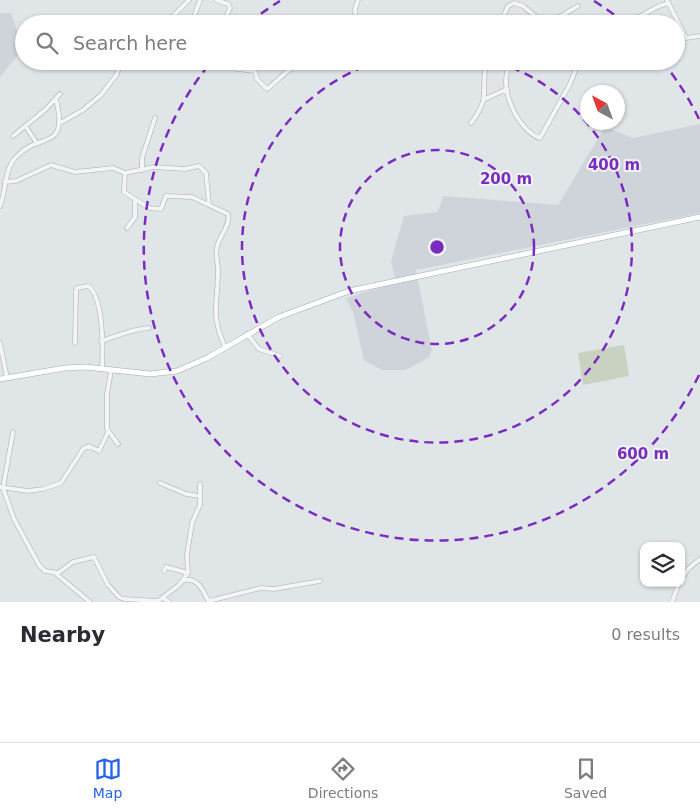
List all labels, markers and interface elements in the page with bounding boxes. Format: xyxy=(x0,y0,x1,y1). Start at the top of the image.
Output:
search box xyxy=(15,15,685,70)
icon: search xyxy=(33,29,61,57)
text: Search here xyxy=(73,32,187,54)
north arrow xyxy=(580,85,625,130)
text: 400 m xyxy=(588,156,640,174)
text: 200 m xyxy=(480,170,532,188)
centre of rings xyxy=(428,238,446,256)
text: 600 m xyxy=(617,445,669,463)
map controls xyxy=(640,542,685,587)
button: layers xyxy=(640,542,685,587)
text: Nearby xyxy=(20,623,105,647)
text: 0 results xyxy=(611,625,680,644)
tab: Map xyxy=(93,755,122,801)
tab: Directions xyxy=(308,755,378,801)
tab: Saved xyxy=(564,755,607,801)

